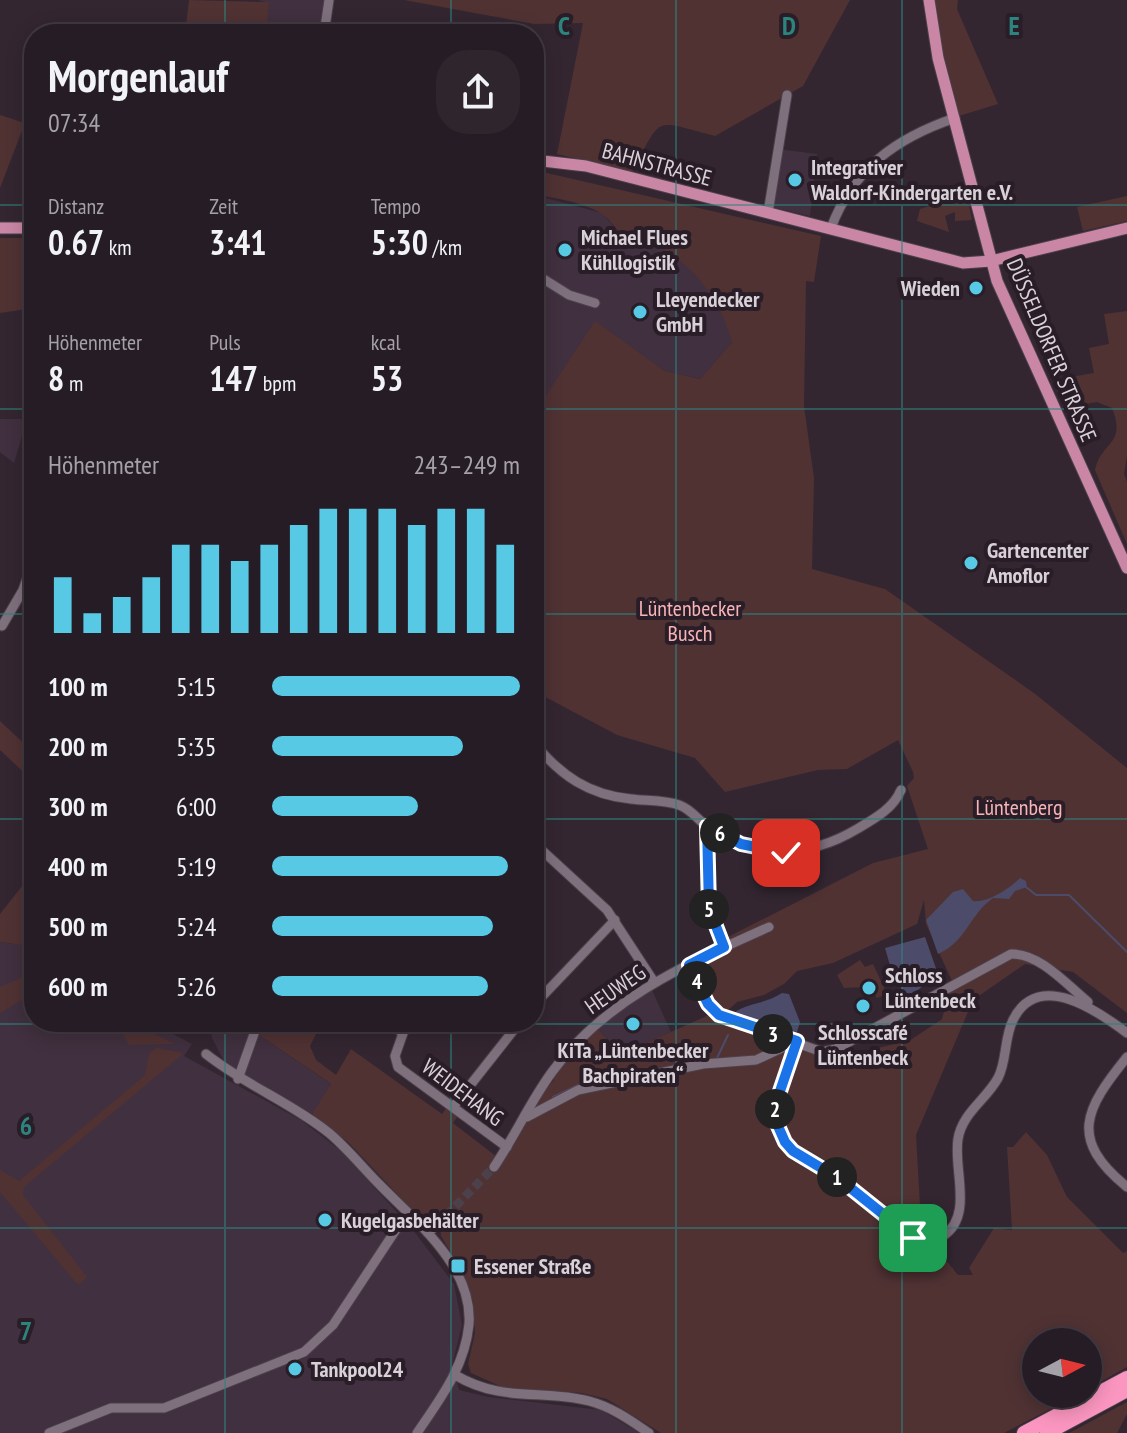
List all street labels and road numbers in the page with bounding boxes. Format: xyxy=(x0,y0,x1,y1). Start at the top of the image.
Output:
street label: BAHNSTRASSE xyxy=(599,136,715,192)
street label: DÜSSELDORFER STRASSE xyxy=(1001,254,1103,446)
street label: HEUWEG xyxy=(579,958,651,1020)
street label: WEIDEHANG xyxy=(417,1052,509,1132)

